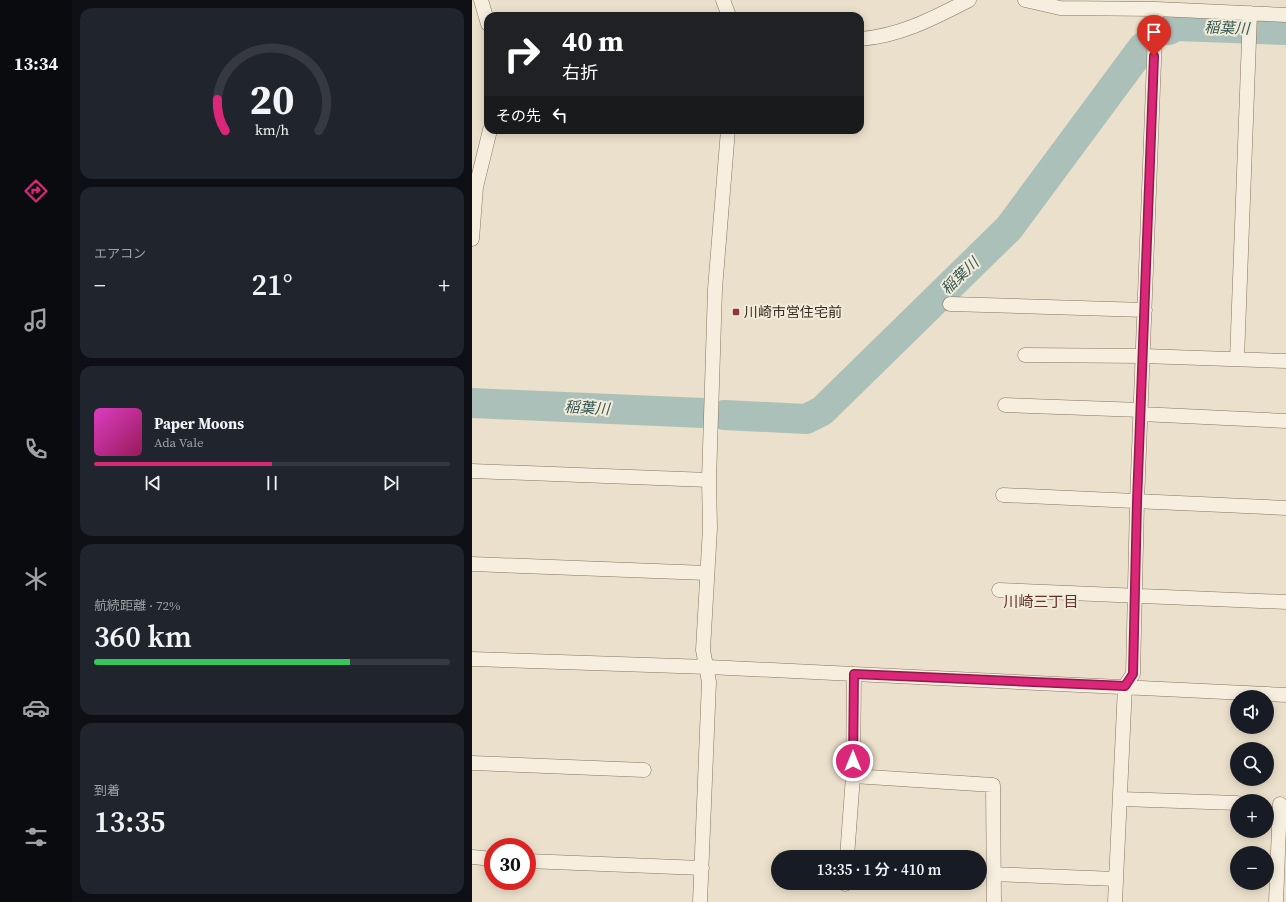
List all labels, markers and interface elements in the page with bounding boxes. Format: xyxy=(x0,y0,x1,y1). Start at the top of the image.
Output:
pin xyxy=(1137,15,1171,56)
water label: 稲葉川 xyxy=(1204,16,1252,39)
icon: arrive xyxy=(1143,21,1165,43)
text: 40 m xyxy=(562,22,624,60)
icon: right xyxy=(496,28,548,80)
text: 13:34 xyxy=(14,51,58,76)
text: 右折 xyxy=(562,60,598,85)
text: 20 xyxy=(249,71,295,128)
icon: left xyxy=(549,104,571,126)
text: その先 xyxy=(496,105,541,126)
text: km/h xyxy=(255,120,289,140)
icon: directions xyxy=(22,177,50,205)
text: エアコン xyxy=(94,245,146,262)
water label: 稲葉川 xyxy=(936,251,985,299)
text: 21° xyxy=(251,264,293,305)
text: − xyxy=(94,270,106,300)
text: + xyxy=(438,270,450,300)
place label: 川崎市営住宅前 xyxy=(744,302,842,322)
icon: music xyxy=(22,306,50,334)
marker: 川崎市営住宅前 xyxy=(731,307,741,317)
water label: 稲葉川 xyxy=(564,396,612,419)
text: Paper Moons xyxy=(154,413,244,434)
text: Ada Vale xyxy=(154,434,204,451)
icon: phone xyxy=(22,435,50,463)
icon: previous xyxy=(142,472,164,494)
icon: pause xyxy=(261,472,283,494)
icon: next xyxy=(380,472,402,494)
icon: climate xyxy=(22,565,50,593)
district label: 川崎三丁目 xyxy=(1003,591,1079,612)
text: 航続距離 · 72% xyxy=(94,597,180,614)
text: 360 km xyxy=(94,616,192,657)
map controls xyxy=(1230,690,1274,890)
button: sound xyxy=(1230,690,1274,734)
icon: car xyxy=(22,694,50,722)
position arrow xyxy=(832,740,874,782)
button: search xyxy=(1230,742,1274,786)
text: 到着 xyxy=(94,782,120,799)
button: + xyxy=(1230,794,1274,838)
text: 13:35 xyxy=(94,801,165,842)
icon: filters xyxy=(22,823,50,851)
speed limit sign: 30 xyxy=(484,838,536,890)
button: − xyxy=(1230,846,1274,890)
text: 13:35 · 1 分 · 410 m xyxy=(817,859,941,880)

